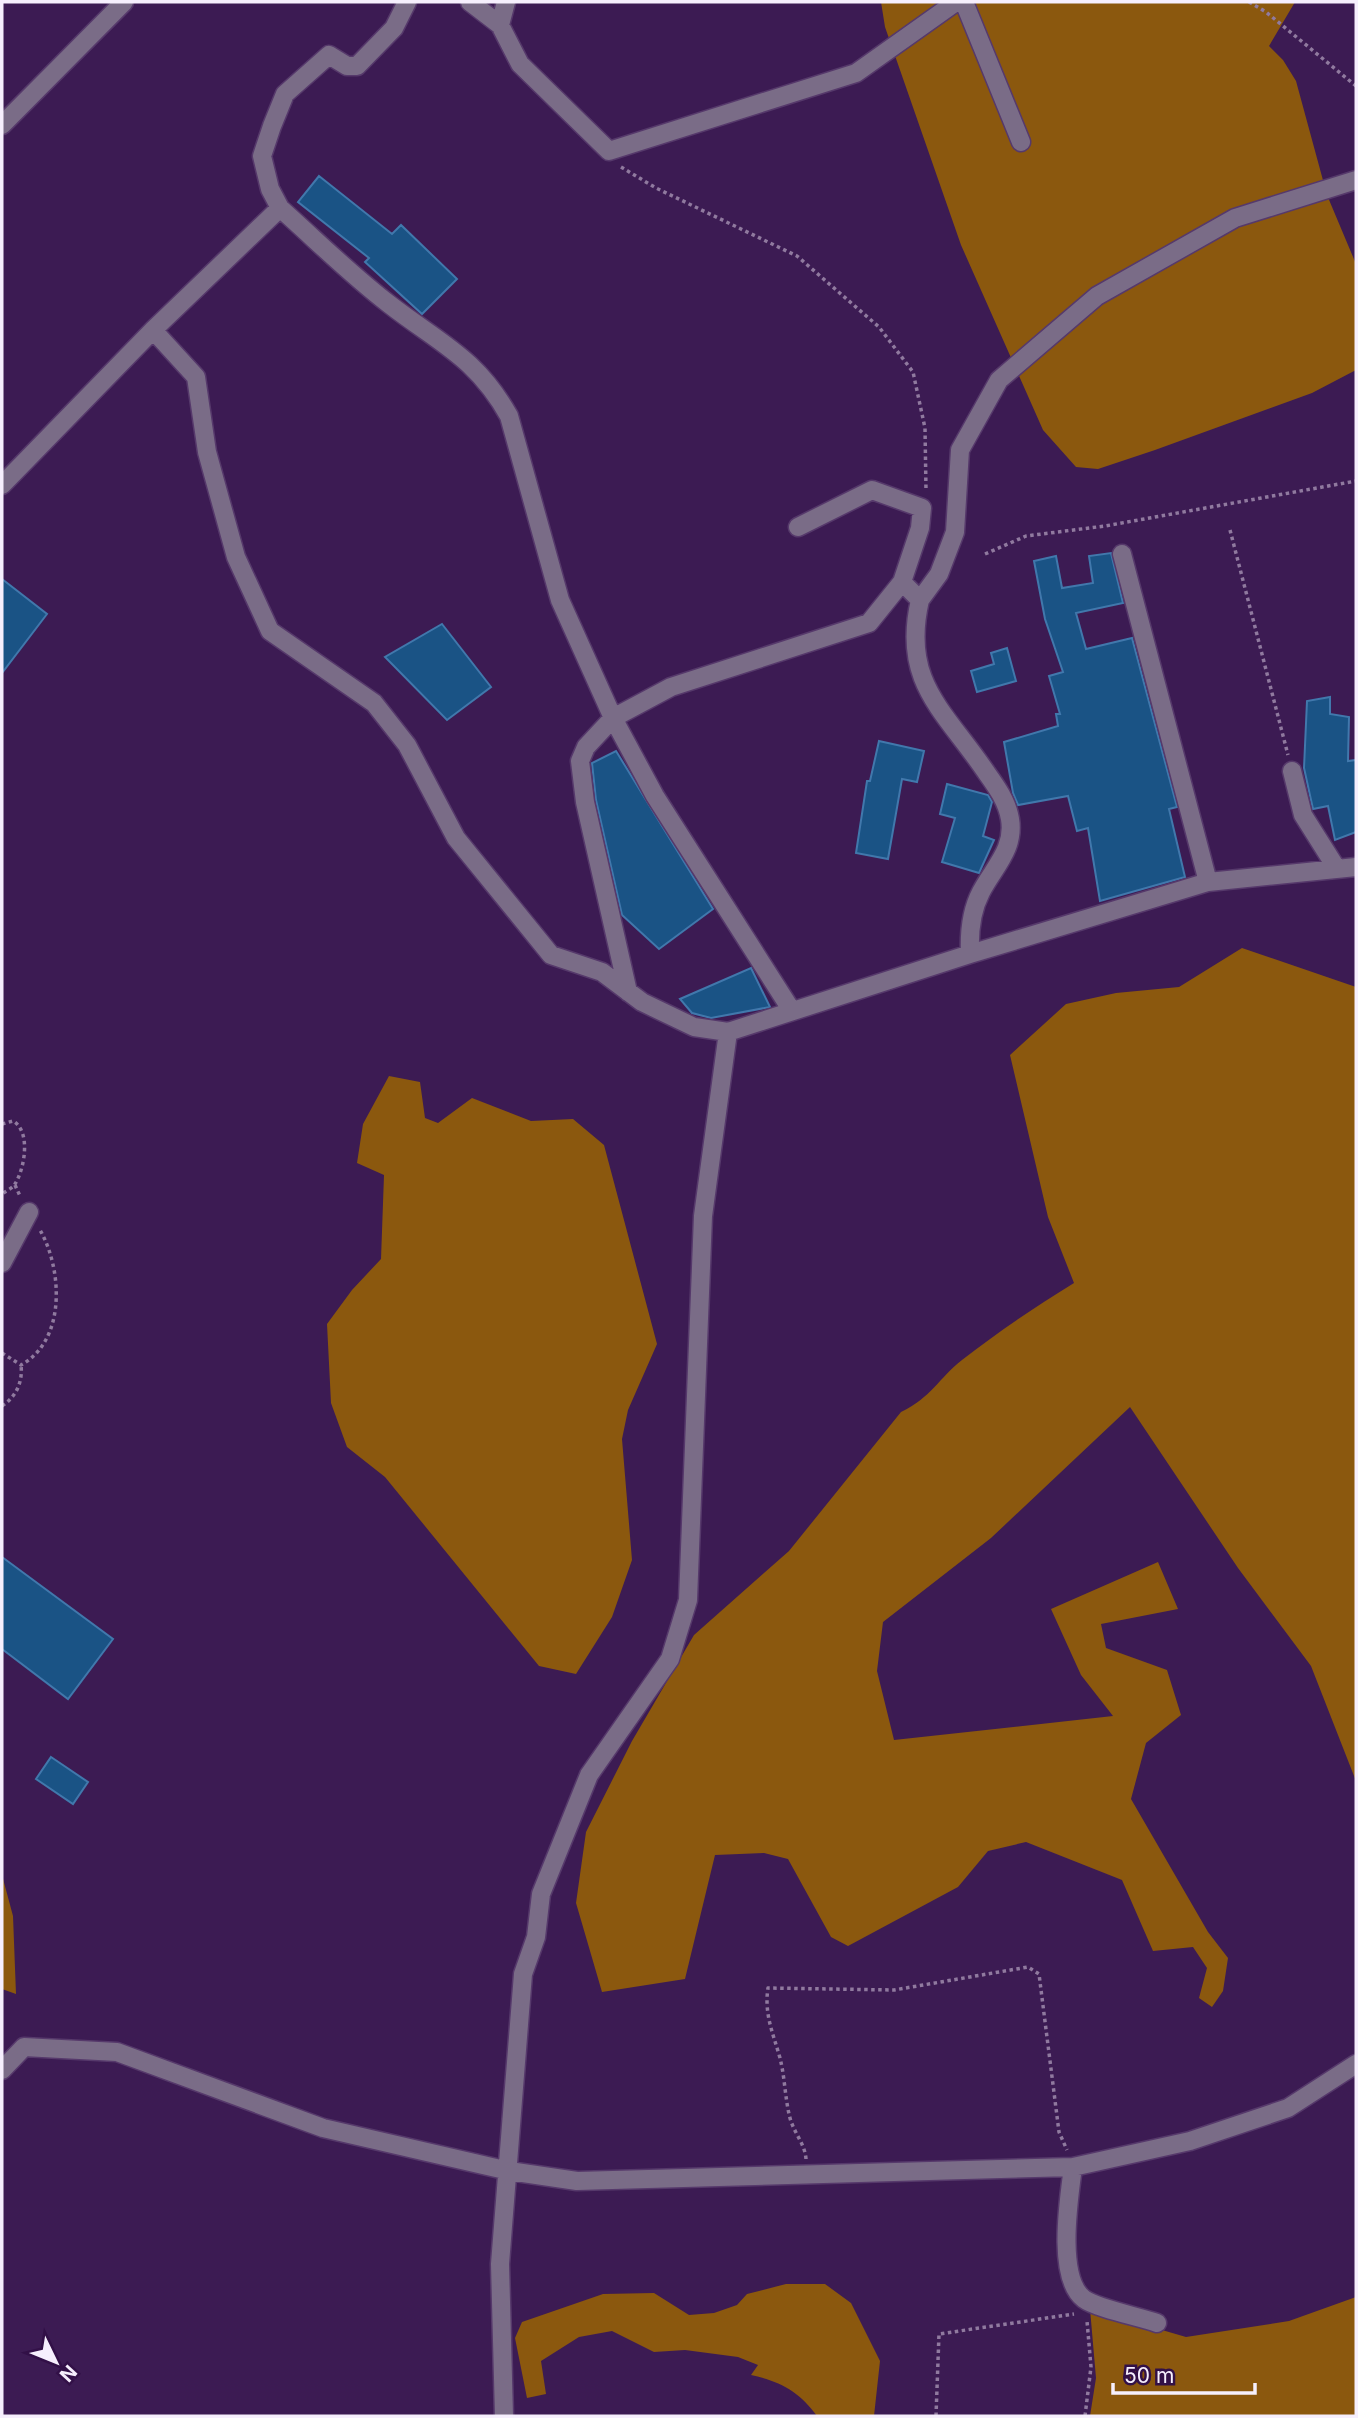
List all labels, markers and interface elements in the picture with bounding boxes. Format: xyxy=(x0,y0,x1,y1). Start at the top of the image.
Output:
north arrow xyxy=(21,2327,91,2397)
scale bar xyxy=(1113,2352,1255,2396)
text: N xyxy=(55,2360,81,2386)
text: 50 m xyxy=(1124,2363,1174,2388)

